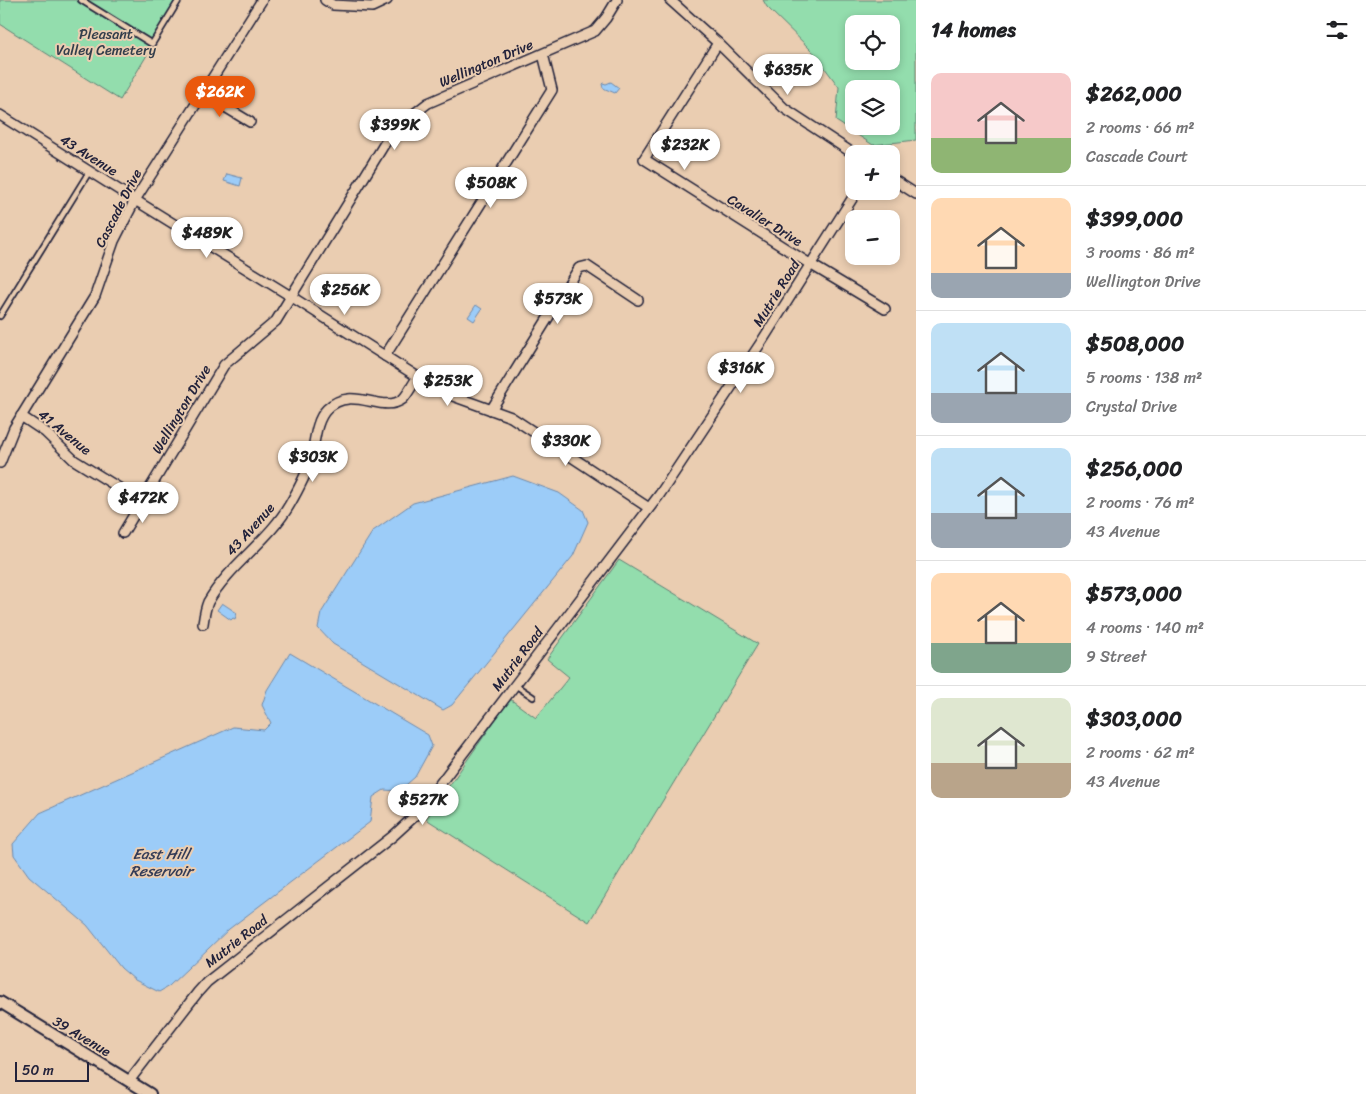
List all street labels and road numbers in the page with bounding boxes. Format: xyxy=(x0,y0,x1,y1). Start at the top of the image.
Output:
street label: Wellington Drive xyxy=(435,32,537,95)
street label: 43 Avenue xyxy=(55,128,123,183)
street label: Cascade Drive xyxy=(88,164,149,252)
street label: Cavalier Drive xyxy=(722,187,808,254)
street label: Mutrie Road xyxy=(746,253,808,332)
street label: Wellington Drive xyxy=(145,360,218,459)
street label: 41 Avenue xyxy=(32,403,97,462)
street label: 43 Avenue xyxy=(219,497,281,562)
street label: Mutrie Road xyxy=(485,621,551,697)
street label: Mutrie Road xyxy=(199,907,275,974)
street label: 39 Avenue xyxy=(48,1009,116,1064)

